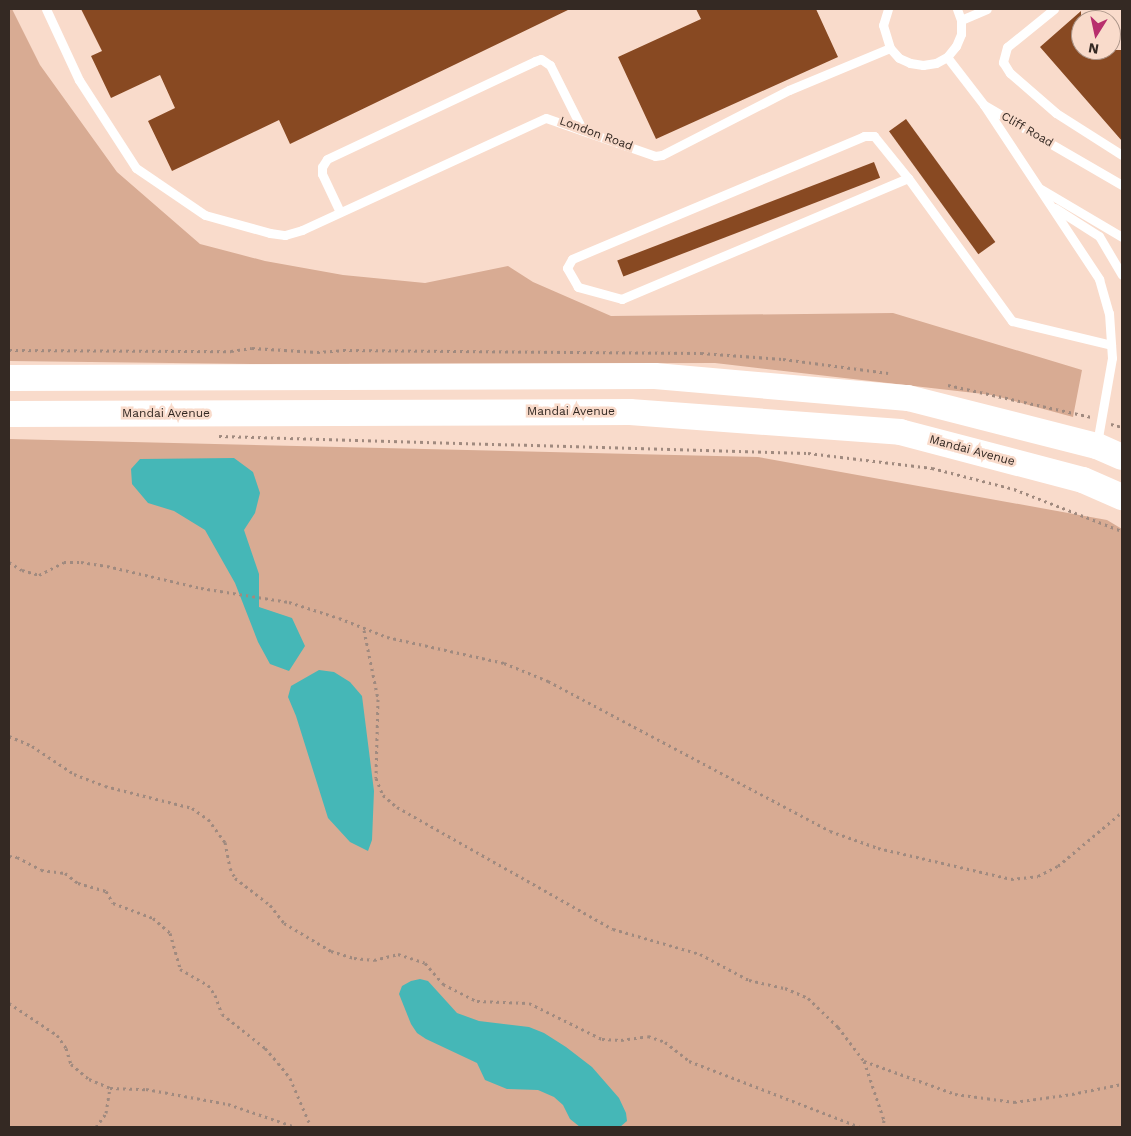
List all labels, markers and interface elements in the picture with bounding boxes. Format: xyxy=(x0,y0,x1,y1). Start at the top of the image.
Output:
north arrow xyxy=(1071,10,1121,60)
text: N xyxy=(1087,40,1100,58)
street label: Cliff Road xyxy=(998,109,1056,151)
street label: London Road xyxy=(557,114,635,154)
street label: Mandai Avenue xyxy=(527,405,615,419)
street label: Mandai Avenue xyxy=(122,407,210,421)
street label: Mandai Avenue xyxy=(927,433,1017,469)

